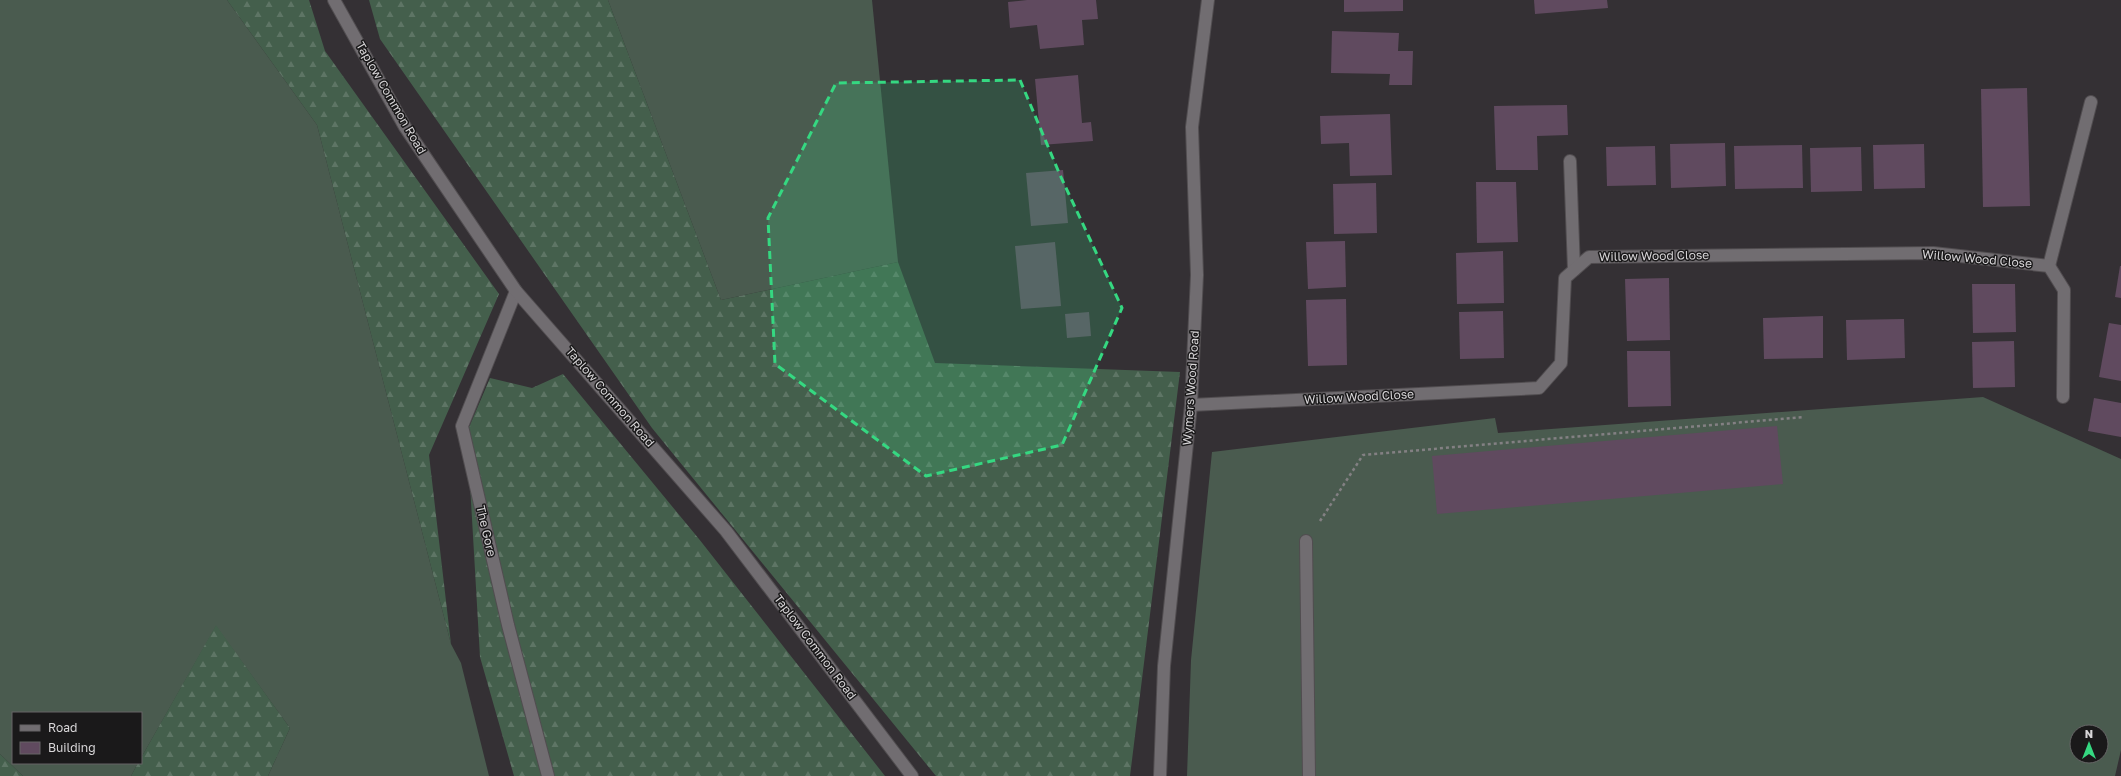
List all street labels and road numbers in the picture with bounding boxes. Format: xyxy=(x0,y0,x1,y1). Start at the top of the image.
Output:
street label: Taplow Common Road xyxy=(353,39,430,157)
street label: Willow Wood Close xyxy=(1921,246,2033,271)
street label: Willow Wood Close xyxy=(1599,247,1709,264)
street label: Wymers Wood Road xyxy=(1179,330,1202,446)
street label: Taplow Common Road xyxy=(563,344,658,450)
street label: Willow Wood Close xyxy=(1303,386,1414,407)
street label: The Gore xyxy=(473,504,500,558)
street label: Taplow Common Road xyxy=(771,591,860,702)

